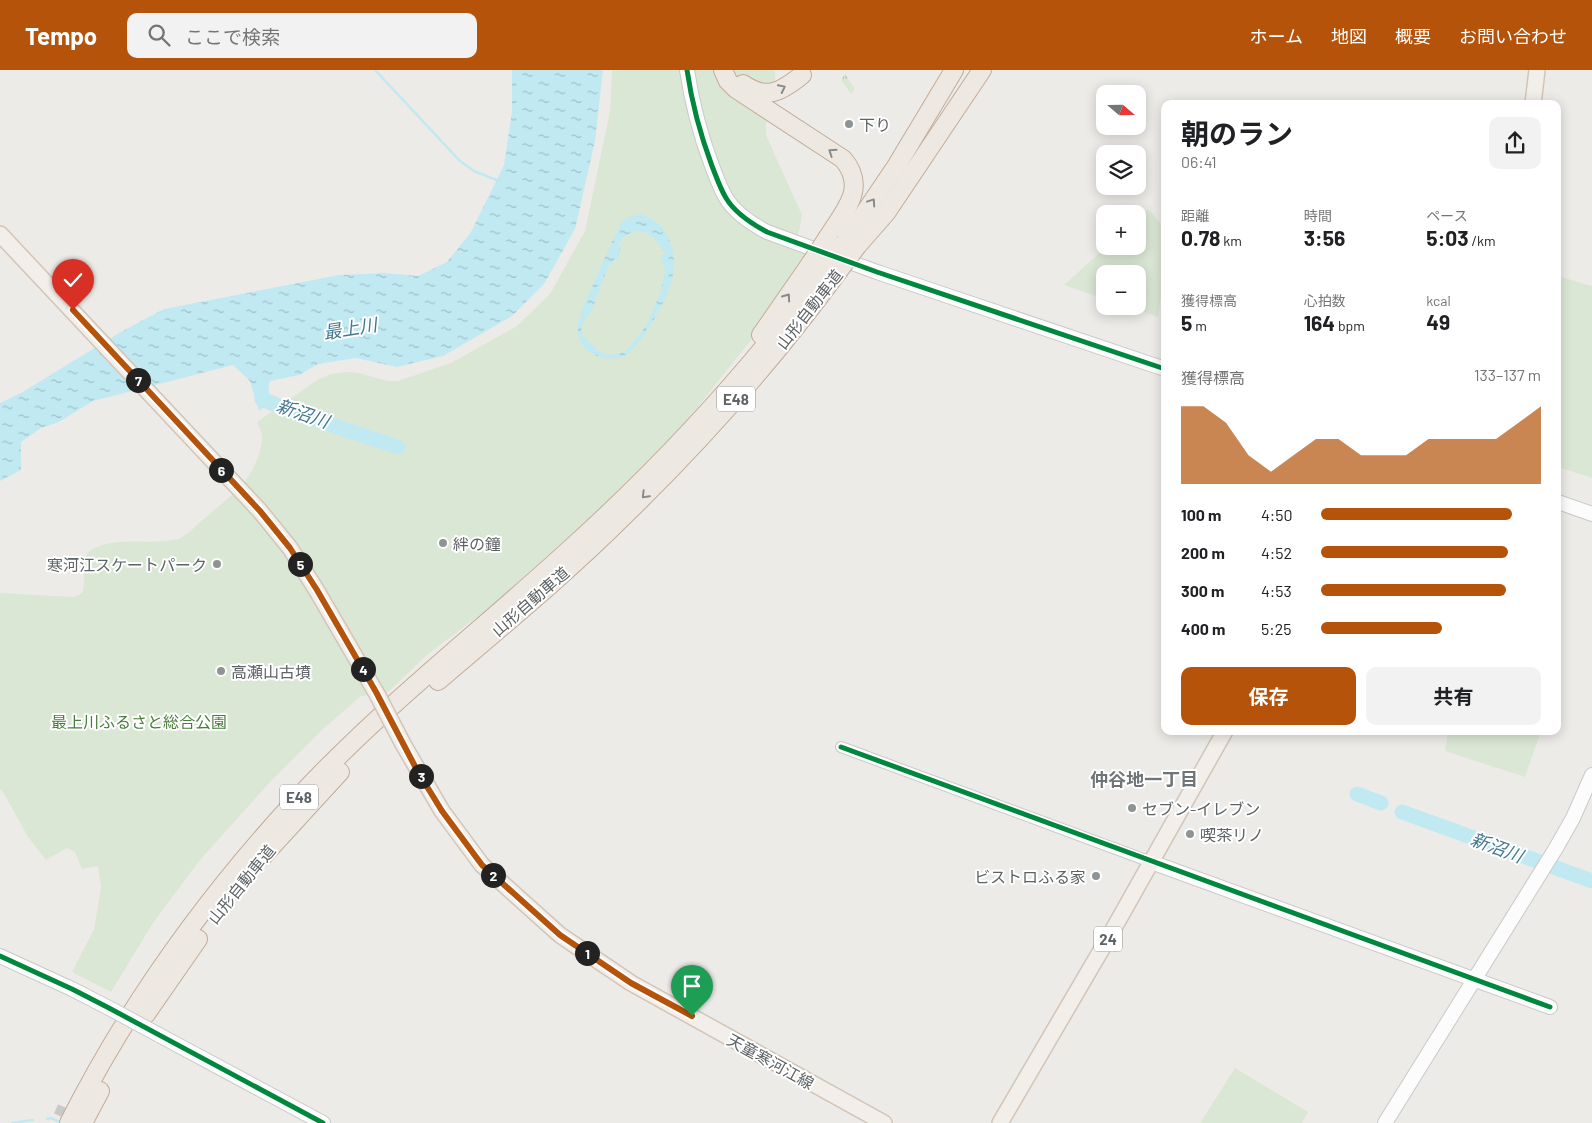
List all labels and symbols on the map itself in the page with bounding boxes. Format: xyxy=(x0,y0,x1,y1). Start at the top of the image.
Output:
one-way arrow xyxy=(776,85,785,95)
north arrow xyxy=(1096,85,1146,135)
place label: 下り xyxy=(859,115,891,134)
marker: 下り xyxy=(843,118,855,130)
one-way arrow xyxy=(829,149,838,158)
one-way arrow xyxy=(866,198,876,207)
pin xyxy=(52,259,94,310)
street label: 山形自動車道 xyxy=(772,265,846,353)
one-way arrow xyxy=(781,293,790,303)
water label: 最上川 xyxy=(322,313,380,343)
pin: 7 xyxy=(126,368,150,392)
road number: E48 xyxy=(717,386,755,412)
water label: 新沼川 xyxy=(274,394,334,433)
pin: 6 xyxy=(208,458,234,482)
one-way arrow xyxy=(642,489,651,498)
place label: 絆の鐘 xyxy=(453,534,501,553)
marker: 絆の鐘 xyxy=(437,537,449,549)
pin: 5 xyxy=(288,552,312,576)
place label: 寒河江スケートパーク xyxy=(47,555,207,574)
marker: 寒河江スケートパーク xyxy=(211,558,223,570)
street label: 山形自動車道 xyxy=(488,562,572,640)
pin: 4 xyxy=(350,656,376,682)
place label: 高瀬山古墳 xyxy=(231,662,311,681)
marker: 高瀬山古墳 xyxy=(215,665,227,677)
park label: 最上川ふるさと総合公園 xyxy=(51,712,227,731)
pin: 3 xyxy=(408,764,434,788)
district label: 仲谷地一丁目 xyxy=(1090,768,1198,790)
road number: E48 xyxy=(280,784,318,810)
place label: セブン-イレブン xyxy=(1142,799,1260,818)
marker: セブン-イレブン xyxy=(1126,802,1138,814)
place label: 喫茶リノ xyxy=(1200,825,1264,844)
water label: 新沼川 xyxy=(1468,827,1528,867)
marker: 喫茶リノ xyxy=(1184,828,1196,840)
street label: 山形自動車道 xyxy=(203,841,279,927)
pin: 2 xyxy=(480,862,506,888)
place label: ビストロふる家 xyxy=(974,867,1086,886)
marker: ビストロふる家 xyxy=(1090,870,1102,882)
road number: 24 xyxy=(1094,926,1122,952)
pin: 1 xyxy=(574,940,600,966)
pin xyxy=(671,965,713,1016)
street label: 天童寒河江線 xyxy=(724,1029,818,1093)

